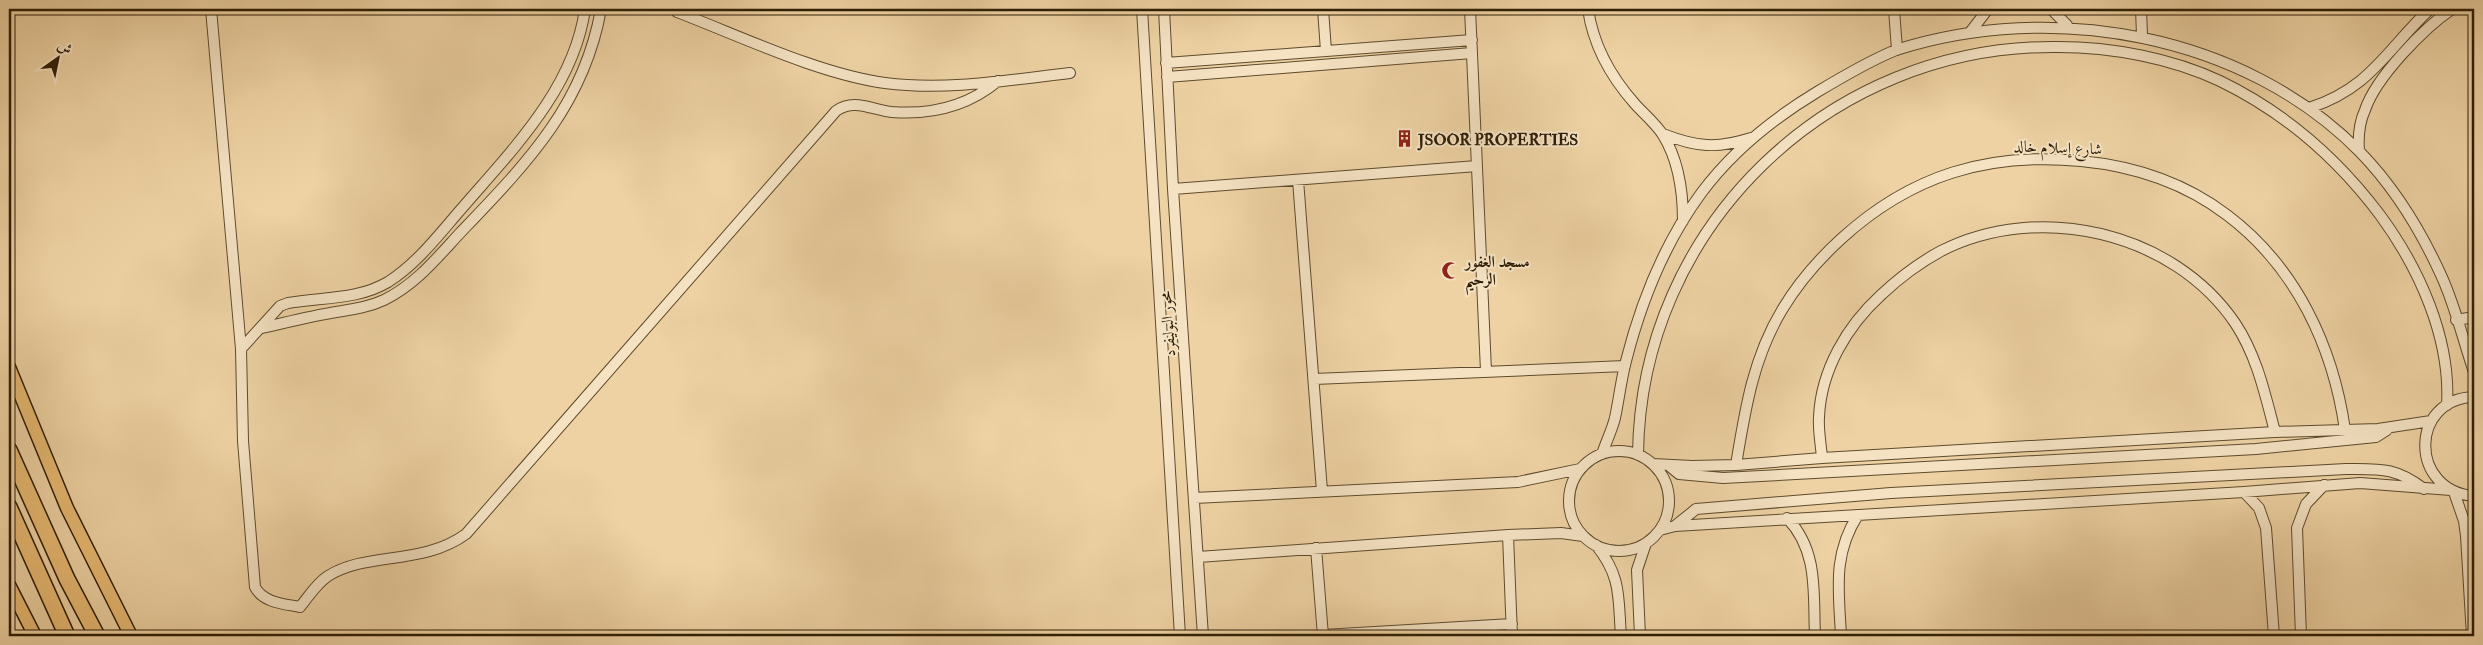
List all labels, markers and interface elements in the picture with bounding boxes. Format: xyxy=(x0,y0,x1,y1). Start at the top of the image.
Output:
north arrow xyxy=(32,32,82,82)
text: ش xyxy=(54,37,75,58)
building icon: JSOOR PROPERTIES xyxy=(1394,129,1414,149)
place label: JSOOR PROPERTIES xyxy=(1417,130,1578,151)
street label: شارع إسلام خالد xyxy=(2013,136,2103,164)
place label: مسجد الغفور الرحيم xyxy=(1463,252,1530,296)
mosque icon: مسجد الغفور الرحيم xyxy=(1441,260,1461,280)
street label: محور البوليفرد xyxy=(1156,290,1180,358)

